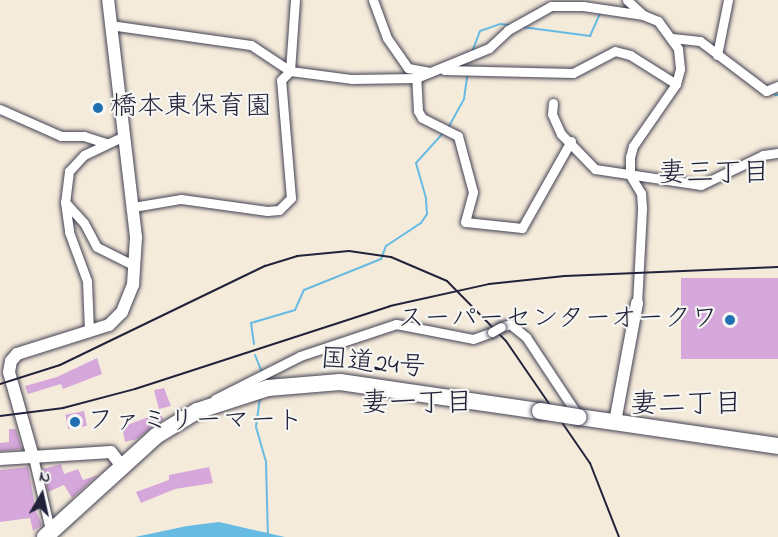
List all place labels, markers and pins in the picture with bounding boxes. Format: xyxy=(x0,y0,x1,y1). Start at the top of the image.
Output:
place label: 橋本東保育園 xyxy=(110,92,272,124)
marker: 橋本東保育園 xyxy=(91,101,105,115)
place label: スーパーセンターオークワ xyxy=(395,304,718,336)
marker: スーパーセンターオークワ xyxy=(723,313,737,327)
place label: ファミリーマート xyxy=(87,406,303,438)
marker: ファミリーマート xyxy=(68,415,82,429)

